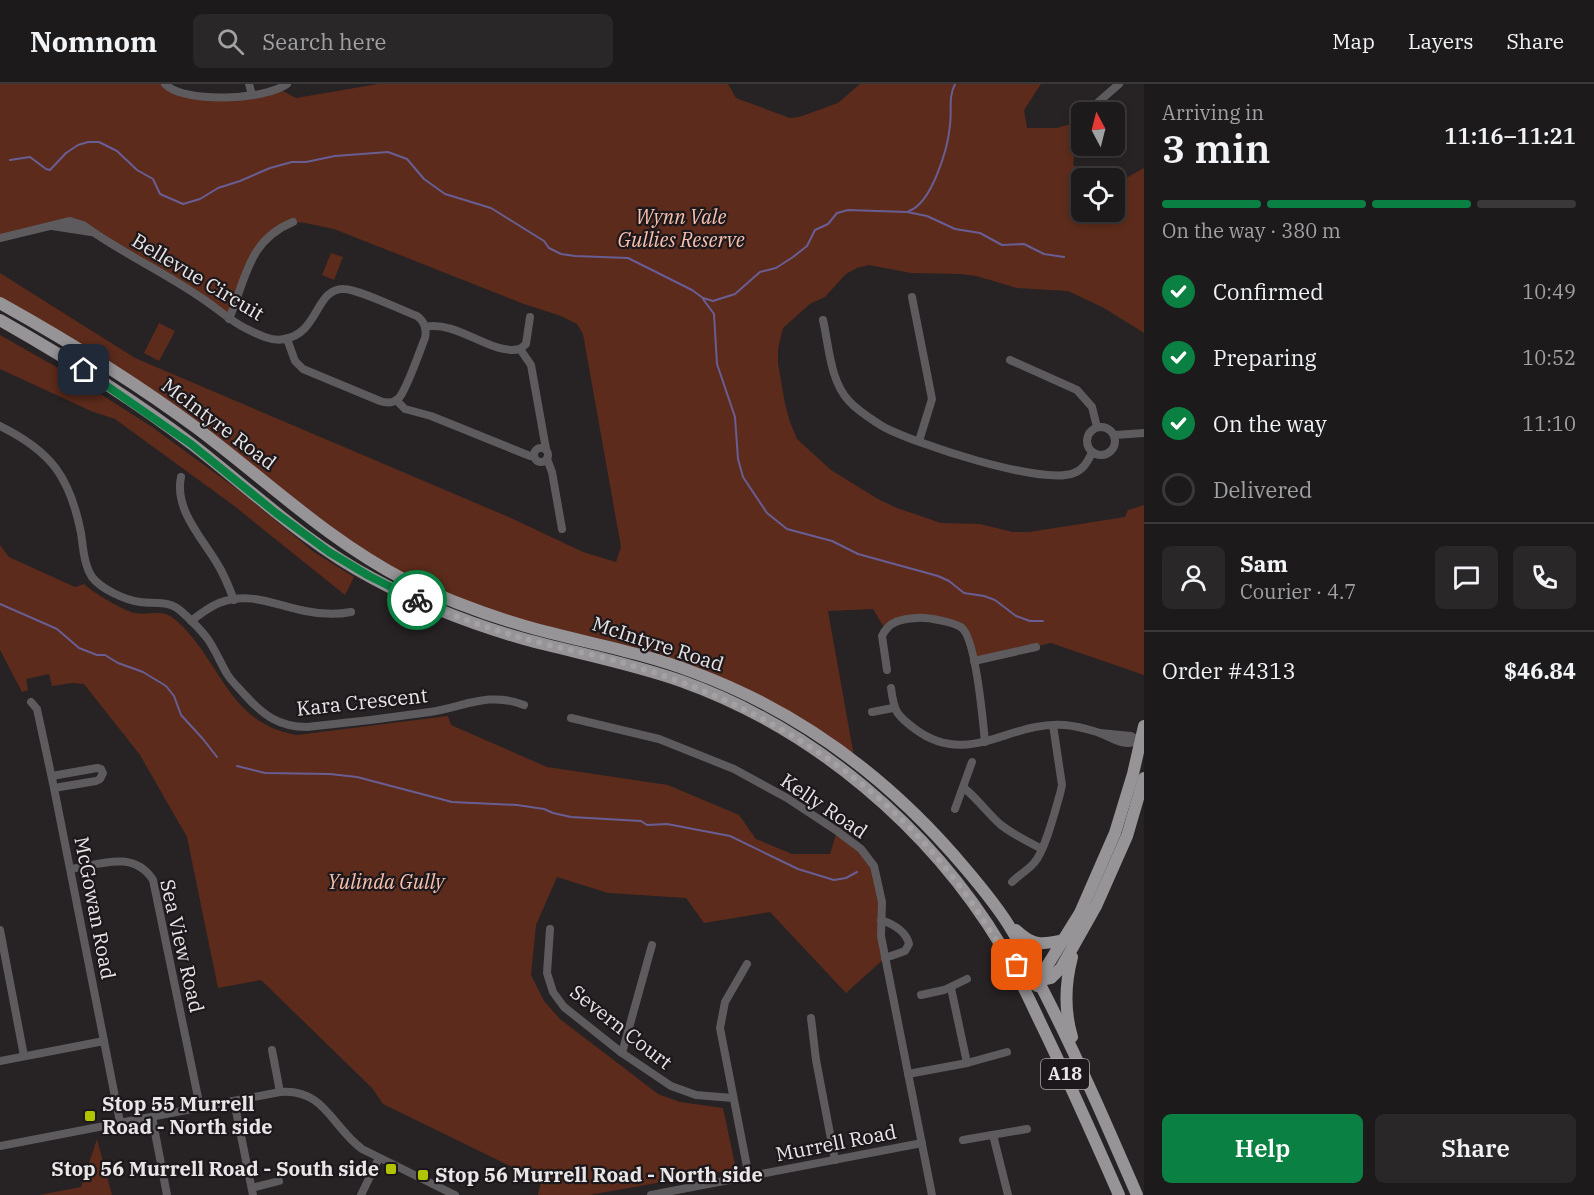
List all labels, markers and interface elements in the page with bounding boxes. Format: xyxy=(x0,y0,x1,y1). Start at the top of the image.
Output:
search box xyxy=(193,14,613,68)
text: Nomnom xyxy=(30,23,157,60)
icon: search xyxy=(214,25,247,58)
text: Search here xyxy=(262,27,386,56)
text: Map xyxy=(1332,27,1375,55)
text: Layers xyxy=(1408,27,1474,55)
text: Share xyxy=(1507,27,1564,55)
text: Arriving in xyxy=(1162,99,1264,126)
north arrow xyxy=(1071,102,1125,156)
map controls xyxy=(1071,102,1125,222)
text: 11:16–11:21 xyxy=(1444,121,1576,150)
text: 3 min xyxy=(1162,123,1270,174)
button: locate xyxy=(1071,168,1125,222)
park label: Wynn Vale Gullies Reserve xyxy=(617,203,745,253)
text: On the way · 380 m xyxy=(1162,217,1341,244)
street label: Bellevue Circuit xyxy=(127,227,269,327)
icon: check xyxy=(1162,275,1195,308)
text: Confirmed xyxy=(1213,277,1324,306)
text: 10:49 xyxy=(1522,278,1576,305)
icon: check xyxy=(1162,341,1195,374)
text: Preparing xyxy=(1213,343,1317,372)
pin xyxy=(58,344,109,395)
text: 10:52 xyxy=(1522,344,1576,371)
icon: home xyxy=(67,353,100,386)
street label: McIntyre Road xyxy=(156,372,282,476)
icon: check xyxy=(1162,407,1195,440)
text: On the way xyxy=(1213,409,1327,438)
text: 11:10 xyxy=(1522,410,1576,437)
text: Delivered xyxy=(1213,475,1312,504)
button: person xyxy=(1162,546,1225,609)
button: chat xyxy=(1435,546,1498,609)
button: phone xyxy=(1513,546,1576,609)
text: Sam xyxy=(1240,549,1288,578)
courier xyxy=(387,570,447,630)
text: Courier · 4.7 xyxy=(1240,578,1356,605)
icon: bike xyxy=(401,584,434,617)
street label: McIntyre Road xyxy=(589,609,728,678)
text: Order #4313 xyxy=(1162,656,1296,685)
text: $46.84 xyxy=(1504,656,1576,685)
street label: Kara Crescent xyxy=(295,681,429,722)
street label: Kelly Road xyxy=(776,767,873,845)
street label: McGowan Road xyxy=(68,834,123,982)
park label: Yulinda Gully xyxy=(328,868,446,895)
street label: Sea View Road xyxy=(154,877,211,1015)
pin xyxy=(991,939,1042,990)
icon: bag xyxy=(1000,948,1033,981)
street label: Severn Court xyxy=(565,978,678,1075)
road number: A18 xyxy=(1041,1059,1089,1089)
place label: Stop 55 Murrell Road - North side xyxy=(102,1090,273,1140)
marker: Stop 55 Murrell Road - North side xyxy=(83,1109,97,1123)
button: Help xyxy=(1162,1114,1363,1183)
button: Share xyxy=(1375,1114,1576,1183)
street label: Murrell Road xyxy=(773,1118,899,1167)
place label: Stop 56 Murrell Road - South side xyxy=(51,1155,379,1182)
place label: Stop 56 Murrell Road - North side xyxy=(435,1161,763,1188)
marker: Stop 56 Murrell Road - South side xyxy=(384,1162,398,1176)
marker: Stop 56 Murrell Road - North side xyxy=(416,1168,430,1182)

